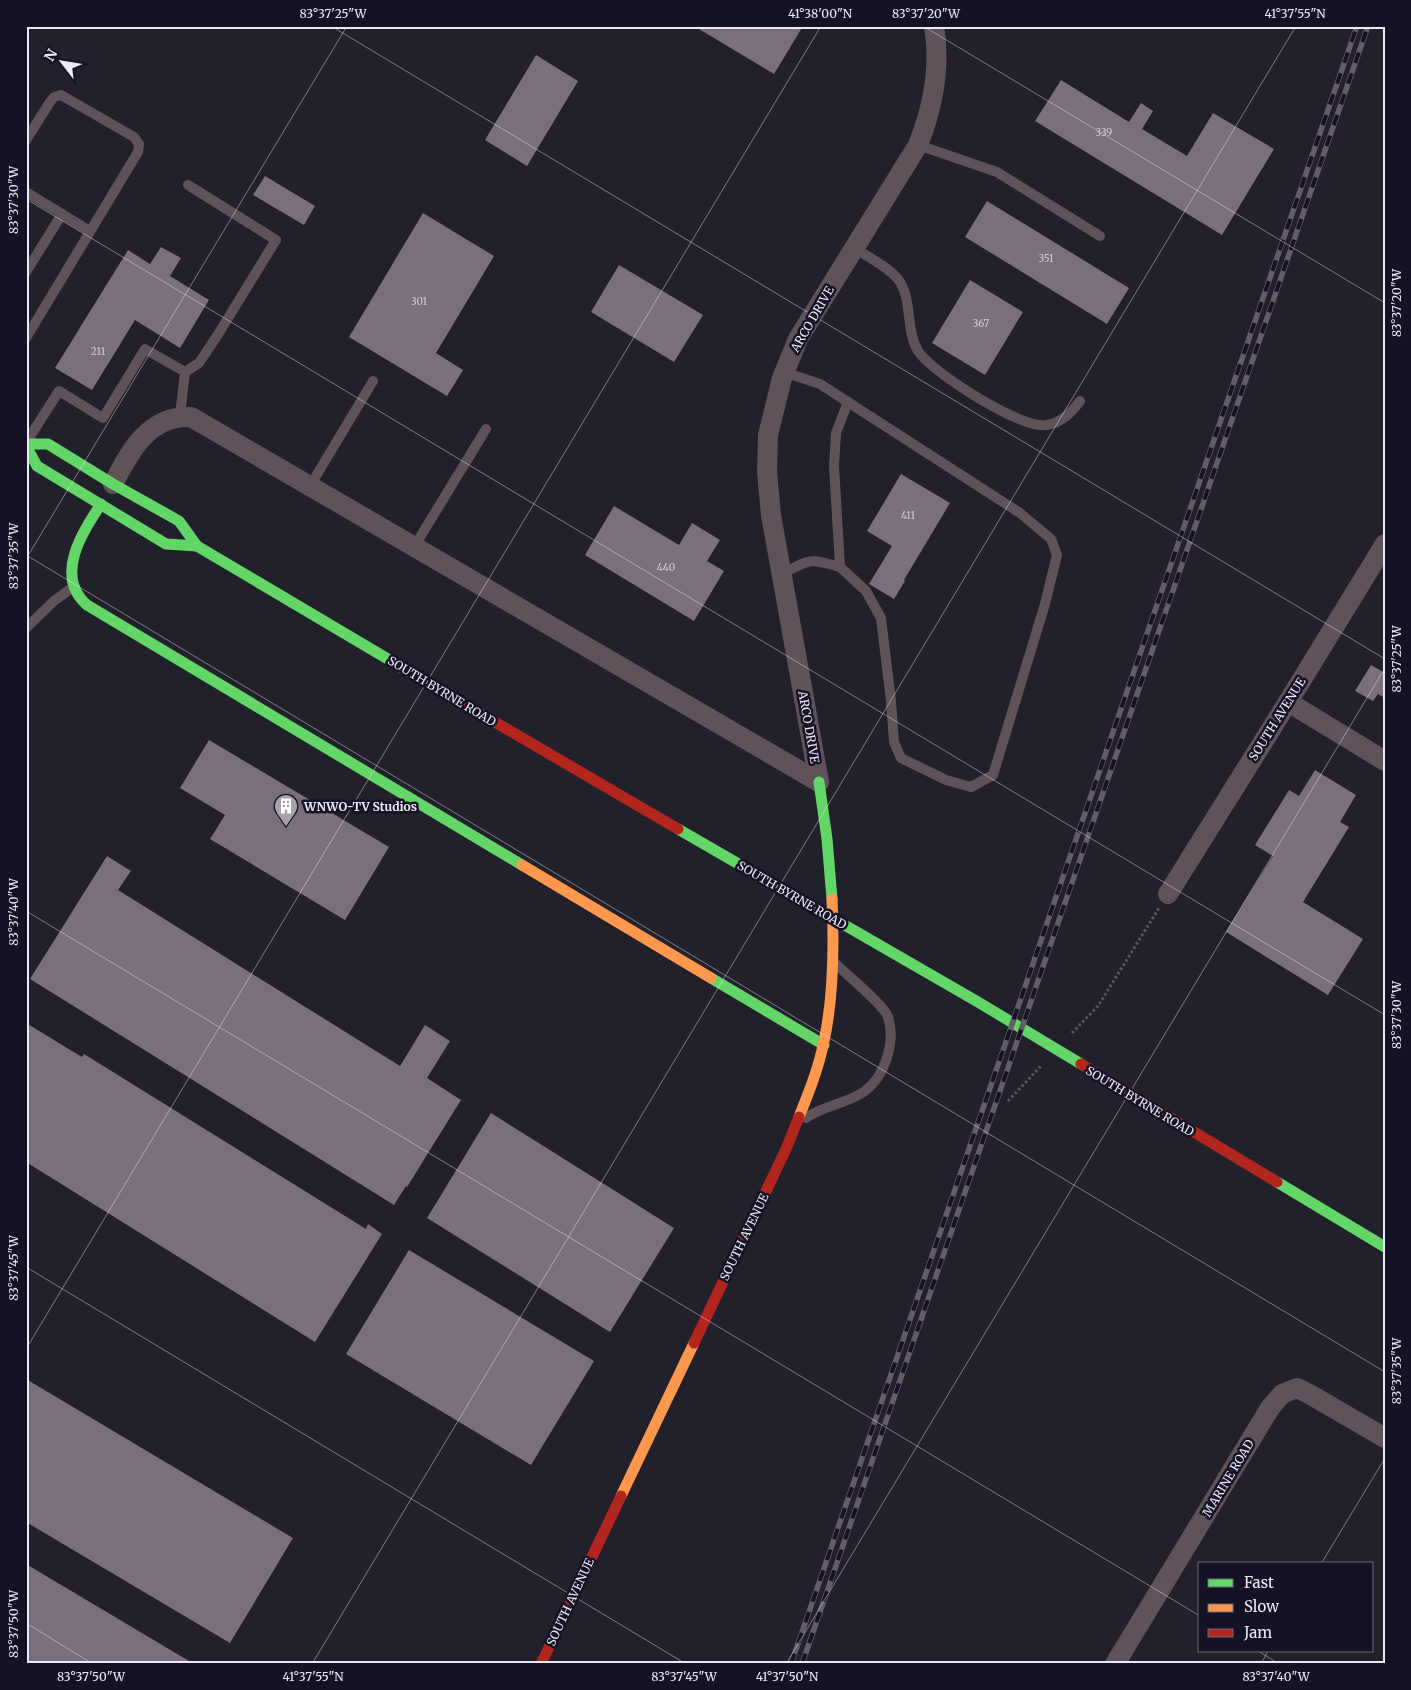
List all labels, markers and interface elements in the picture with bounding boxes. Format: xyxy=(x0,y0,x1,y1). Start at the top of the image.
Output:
text: 83°37'25"W xyxy=(300,6,368,21)
text: 41°38'00"N xyxy=(788,6,853,21)
text: 83°37'20"W xyxy=(892,6,961,21)
text: 41°37'55"N xyxy=(1264,6,1326,21)
north arrow xyxy=(38,38,88,88)
text: N xyxy=(40,46,61,65)
house number: 339 xyxy=(1096,126,1112,139)
text: 83°37'30"W xyxy=(6,165,21,234)
house number: 351 xyxy=(1038,252,1054,265)
text: 83°37'20"W xyxy=(1389,268,1404,337)
street label: ARCO DRIVE xyxy=(787,283,837,355)
house number: 301 xyxy=(411,295,428,308)
house number: 367 xyxy=(973,317,990,330)
house number: 211 xyxy=(91,345,106,358)
house number: 411 xyxy=(901,509,916,522)
text: 83°37'35"W xyxy=(6,522,21,589)
house number: 440 xyxy=(657,561,675,574)
text: 83°37'25"W xyxy=(1389,624,1404,692)
street label: SOUTH BYRNE ROAD xyxy=(385,653,499,729)
street label: SOUTH AVENUE xyxy=(1245,674,1309,763)
street label: ARCO DRIVE xyxy=(795,689,823,765)
building icon: WNWO-TV Studios xyxy=(273,793,299,827)
place label: WNWO-TV Studios xyxy=(303,799,417,814)
street label: SOUTH BYRNE ROAD xyxy=(735,858,849,932)
text: 83°37'40"W xyxy=(6,877,21,946)
text: 83°37'30"W xyxy=(1389,980,1404,1049)
street label: SOUTH BYRNE ROAD xyxy=(1083,1063,1197,1139)
street label: SOUTH AVENUE xyxy=(716,1191,772,1283)
text: 83°37'45"W xyxy=(6,1234,21,1301)
text: 83°37'35"W xyxy=(1389,1337,1404,1404)
street label: MARINE ROAD xyxy=(1199,1437,1257,1519)
street label: SOUTH AVENUE xyxy=(543,1555,597,1648)
legend xyxy=(1198,1562,1374,1652)
text: Fast xyxy=(1244,1573,1274,1592)
text: 83°37'50"W xyxy=(6,1589,21,1658)
text: Slow xyxy=(1244,1597,1279,1616)
text: Jam xyxy=(1243,1623,1272,1642)
text: 83°37'50"W xyxy=(57,1669,126,1684)
text: 41°37'55"N xyxy=(282,1669,344,1684)
text: 83°37'45"W xyxy=(651,1669,718,1684)
text: 41°37'50"N xyxy=(756,1669,819,1684)
text: 83°37'40"W xyxy=(1242,1669,1311,1684)

